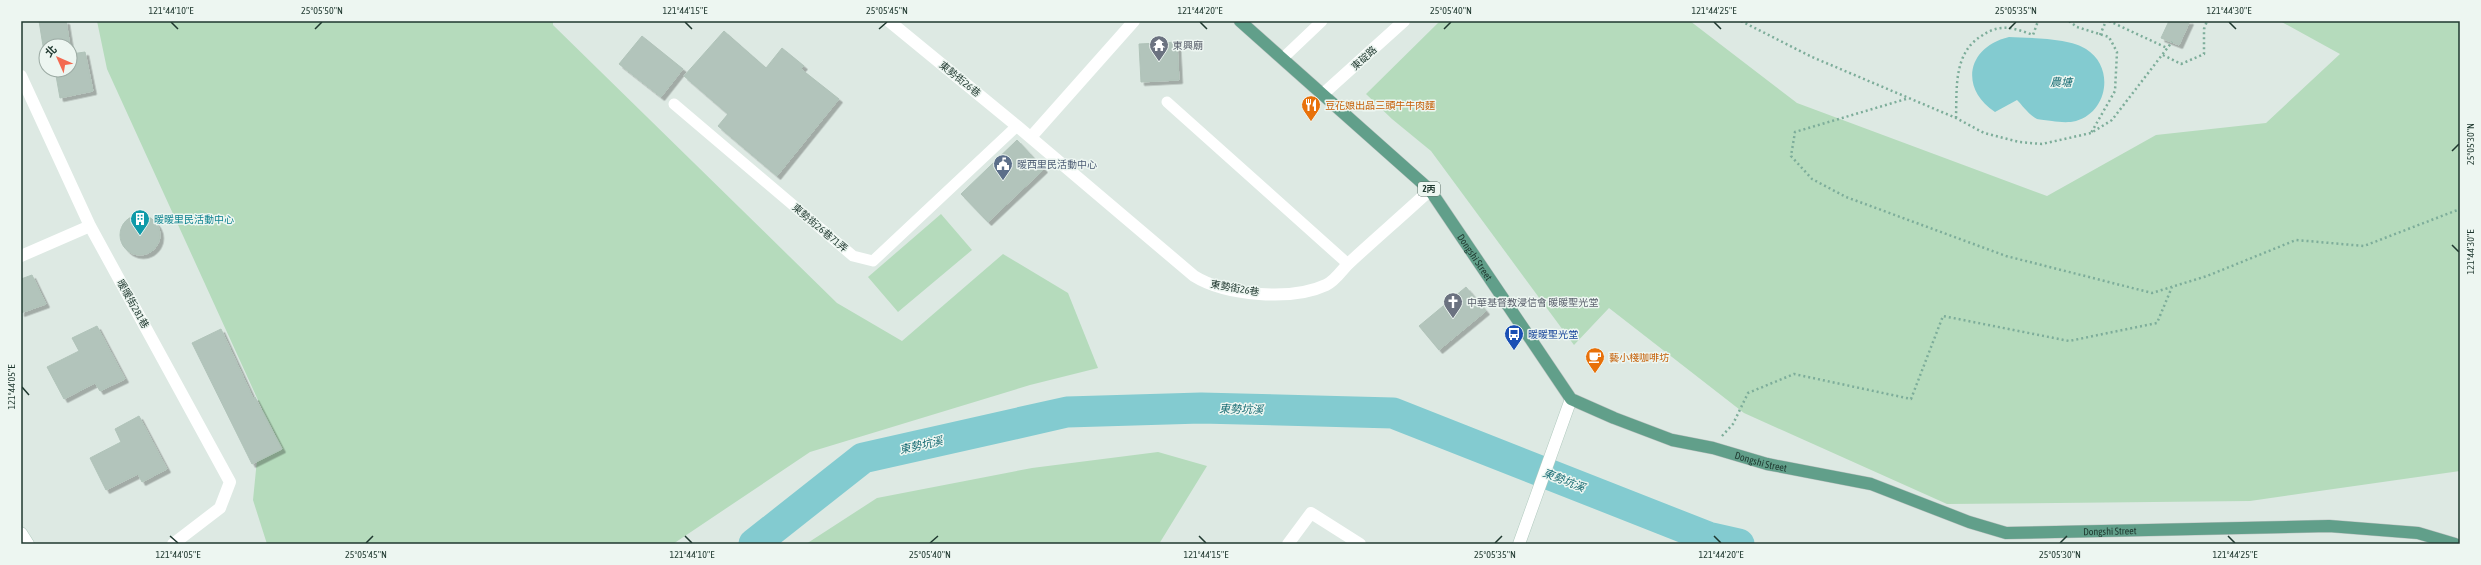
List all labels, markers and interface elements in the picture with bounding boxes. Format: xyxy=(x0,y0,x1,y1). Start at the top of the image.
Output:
text: 121°44'10"E xyxy=(149,5,194,16)
text: 25°05'50"N xyxy=(301,5,343,16)
text: 121°44'15"E xyxy=(663,5,708,16)
text: 25°05'45"N xyxy=(866,5,908,16)
text: 121°44'20"E xyxy=(1178,5,1223,16)
text: 25°05'40"N xyxy=(1430,5,1472,16)
text: 121°44'25"E xyxy=(1692,5,1737,16)
text: 25°05'35"N xyxy=(1995,5,2037,16)
text: 121°44'30"E xyxy=(2207,5,2252,16)
temple icon: 東興廟 xyxy=(1148,34,1170,62)
north arrow xyxy=(38,38,78,78)
place label: 東興廟 xyxy=(1173,40,1203,51)
text: 北 xyxy=(43,43,59,59)
street label: 東碇路 xyxy=(1349,44,1379,72)
street label: 東勢街26巷 xyxy=(937,59,983,99)
water label: 農塘 xyxy=(2050,76,2074,88)
restaurant icon: 豆花娘出品三頭牛牛肉麵 xyxy=(1300,94,1322,122)
place label: 豆花娘出品三頭牛牛肉麵 xyxy=(1325,100,1435,111)
text: 25°05'30"N xyxy=(2465,123,2476,165)
public building icon: 暖西里民活動中心 xyxy=(992,153,1014,181)
place label: 暖西里民活動中心 xyxy=(1017,159,1097,170)
road number: 2丙 xyxy=(1418,182,1440,196)
street label: 東勢街26巷71弄 xyxy=(790,202,850,254)
building icon: 暖暖里民活動中心 xyxy=(129,208,151,236)
place label: 暖暖里民活動中心 xyxy=(154,214,234,225)
text: 121°44'30"E xyxy=(2465,229,2476,274)
street label: Dongshi Street xyxy=(1456,232,1495,282)
street label: 暖暖街281巷 xyxy=(115,278,151,330)
street label: 東勢街26巷 xyxy=(1210,278,1260,298)
church icon: 中華基督教浸信會 暖暖聖光堂 xyxy=(1442,291,1464,319)
place label: 中華基督教浸信會 暖暖聖光堂 xyxy=(1467,297,1598,308)
bus stop icon: 暖暖聖光堂 xyxy=(1503,323,1525,351)
place label: 暖暖聖光堂 xyxy=(1528,329,1578,340)
cafe icon: 藝小棧咖啡坊 xyxy=(1584,346,1606,374)
place label: 藝小棧咖啡坊 xyxy=(1609,352,1669,363)
text: 121°44'05"E xyxy=(6,364,17,409)
water label: 東勢坑溪 xyxy=(1219,403,1265,415)
water label: 東勢坑溪 xyxy=(898,434,946,456)
street label: Dongshi Street xyxy=(1733,449,1788,473)
water label: 東勢坑溪 xyxy=(1541,467,1589,494)
street label: Dongshi Street xyxy=(2083,525,2137,537)
text: 121°44'05"E xyxy=(156,549,201,560)
text: 25°05'45"N xyxy=(345,549,387,560)
text: 121°44'10"E xyxy=(670,549,715,560)
text: 25°05'40"N xyxy=(909,549,951,560)
text: 121°44'15"E xyxy=(1184,549,1229,560)
text: 25°05'35"N xyxy=(1474,549,1516,560)
text: 121°44'20"E xyxy=(1699,549,1744,560)
text: 25°05'30"N xyxy=(2039,549,2081,560)
text: 121°44'25"E xyxy=(2213,549,2258,560)

